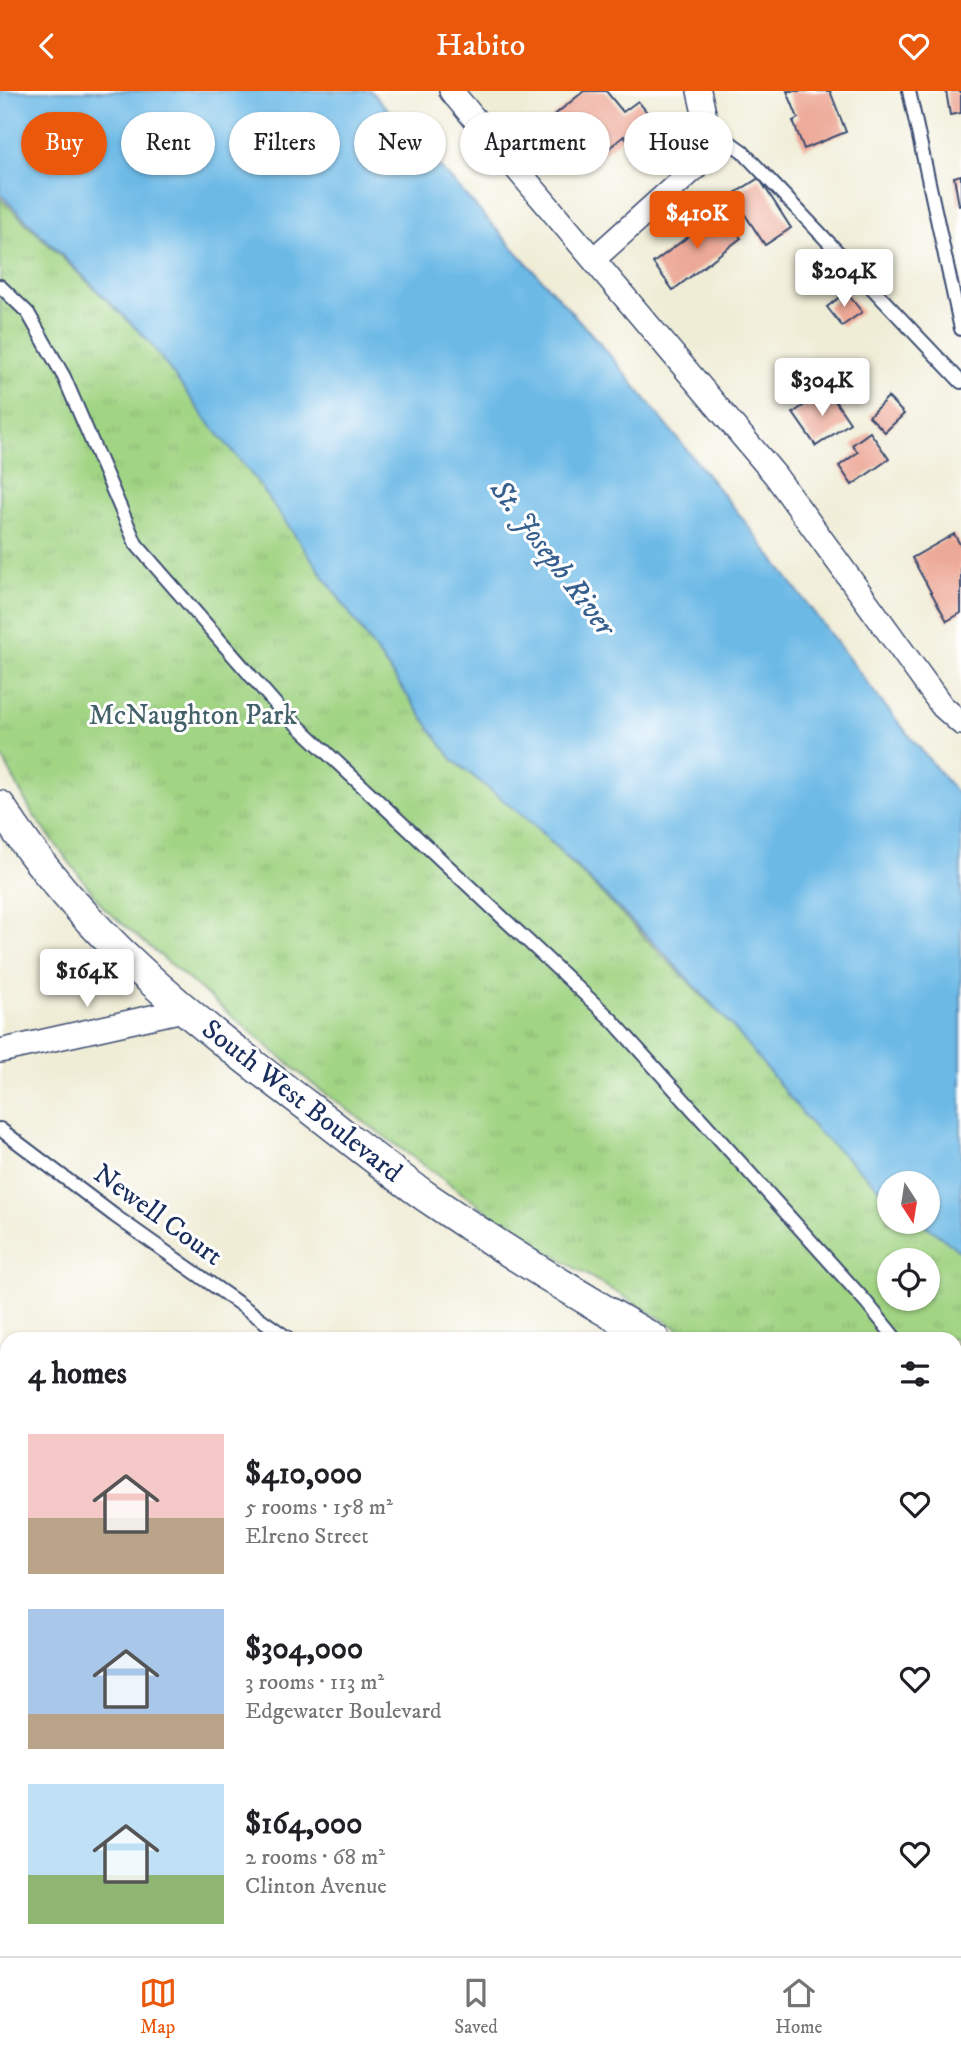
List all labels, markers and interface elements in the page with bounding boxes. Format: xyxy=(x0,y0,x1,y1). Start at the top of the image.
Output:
text: Habito xyxy=(436,26,525,66)
icon: back xyxy=(28,27,66,65)
icon: heart xyxy=(895,27,933,65)
chip: Buy xyxy=(21,112,107,175)
chip: Rent xyxy=(121,112,215,175)
chip: Filters xyxy=(229,112,340,175)
chip: New xyxy=(354,112,446,175)
chip: Apartment xyxy=(460,112,610,175)
chip: House xyxy=(624,112,733,175)
pin: $410K xyxy=(648,191,746,251)
text: $410K xyxy=(666,199,728,228)
pin: $204K xyxy=(795,249,893,309)
text: $204K xyxy=(811,257,877,286)
pin: $304K xyxy=(773,359,871,418)
text: $304K xyxy=(791,366,853,395)
water label: St. Joseph River xyxy=(481,472,624,645)
park label: McNaughton Park xyxy=(89,698,297,733)
pin: $164K xyxy=(38,949,136,1009)
text: $164K xyxy=(56,957,118,986)
street label: South West Boulevard xyxy=(195,1012,409,1190)
street label: Newell Court xyxy=(86,1156,230,1274)
north arrow xyxy=(877,1171,940,1234)
map controls xyxy=(877,1171,940,1311)
button: locate xyxy=(877,1248,940,1311)
icon: filters xyxy=(896,1355,934,1393)
text: 4 homes xyxy=(28,1356,127,1393)
text: $410,000 xyxy=(245,1456,362,1493)
icon: home xyxy=(84,1462,168,1546)
icon: heart xyxy=(896,1485,934,1523)
text: 5 rooms · 158 m² xyxy=(245,1493,393,1522)
text: Elreno Street xyxy=(245,1522,369,1551)
text: $304,000 xyxy=(245,1631,363,1668)
icon: home xyxy=(84,1637,168,1721)
icon: heart xyxy=(896,1660,934,1698)
text: 3 rooms · 113 m² xyxy=(245,1668,384,1697)
text: Edgewater Boulevard xyxy=(245,1697,441,1726)
text: $164,000 xyxy=(245,1806,362,1843)
icon: home xyxy=(84,1812,168,1896)
icon: heart xyxy=(896,1835,934,1873)
text: 2 rooms · 68 m² xyxy=(245,1843,385,1872)
text: Clinton Avenue xyxy=(245,1872,387,1901)
tab: Map xyxy=(139,1974,177,2039)
tab: Saved xyxy=(454,1974,498,2039)
tab: Home xyxy=(775,1974,822,2039)

